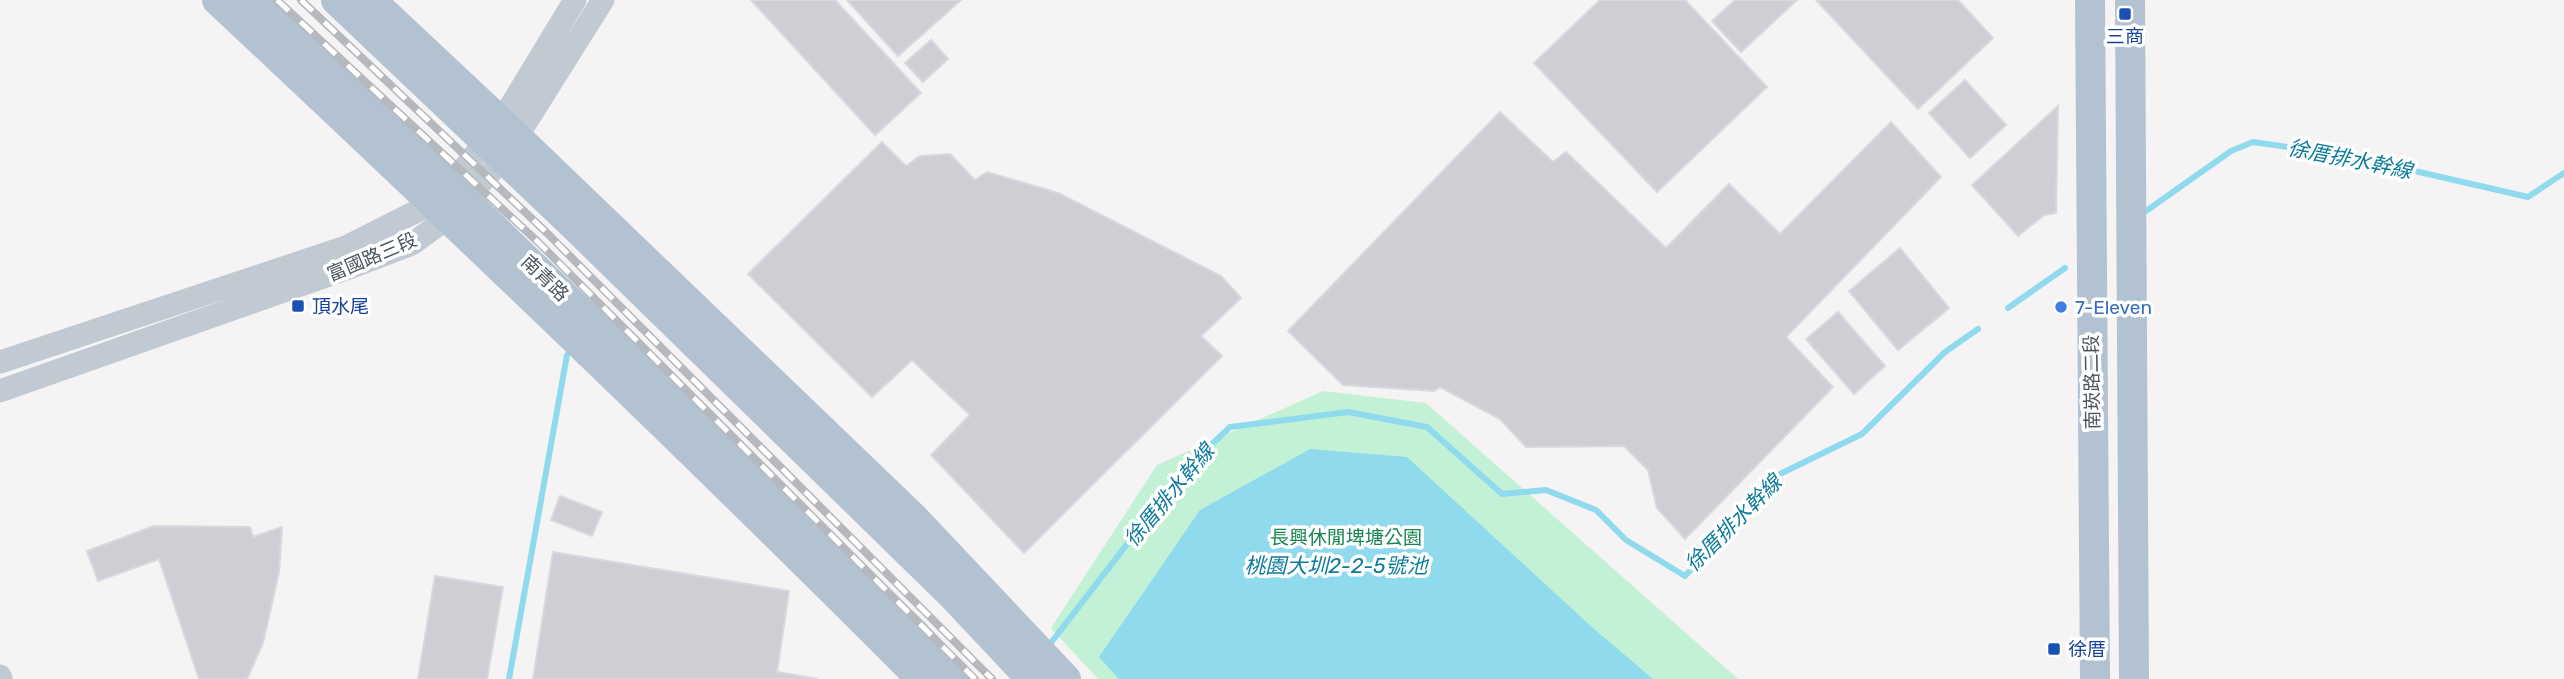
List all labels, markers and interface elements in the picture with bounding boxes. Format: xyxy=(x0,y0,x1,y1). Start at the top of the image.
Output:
marker: 三商 xyxy=(2117,6,2133,22)
place label: 三商 xyxy=(2106,25,2144,48)
water label: 徐厝排水幹線 xyxy=(2286,135,2416,184)
street label: 富國路三段 xyxy=(324,228,420,286)
street label: 南青路 xyxy=(517,250,573,306)
place label: 頂水尾 xyxy=(312,295,369,318)
place label: 7-Eleven xyxy=(2075,296,2152,319)
marker: 頂水尾 xyxy=(290,298,306,314)
marker: 7-Eleven xyxy=(2053,299,2069,315)
street label: 南崁路二段 xyxy=(2080,334,2104,430)
water label: 徐厝排水幹線 xyxy=(1119,437,1220,551)
water label: 徐厝排水幹線 xyxy=(1680,468,1788,576)
park label: 長興休閒埤塘公園 xyxy=(1270,526,1422,549)
water label: 桃園大圳2-2-5號池 xyxy=(1244,553,1430,578)
place label: 徐厝 xyxy=(2068,638,2106,661)
marker: 徐厝 xyxy=(2046,641,2062,657)

